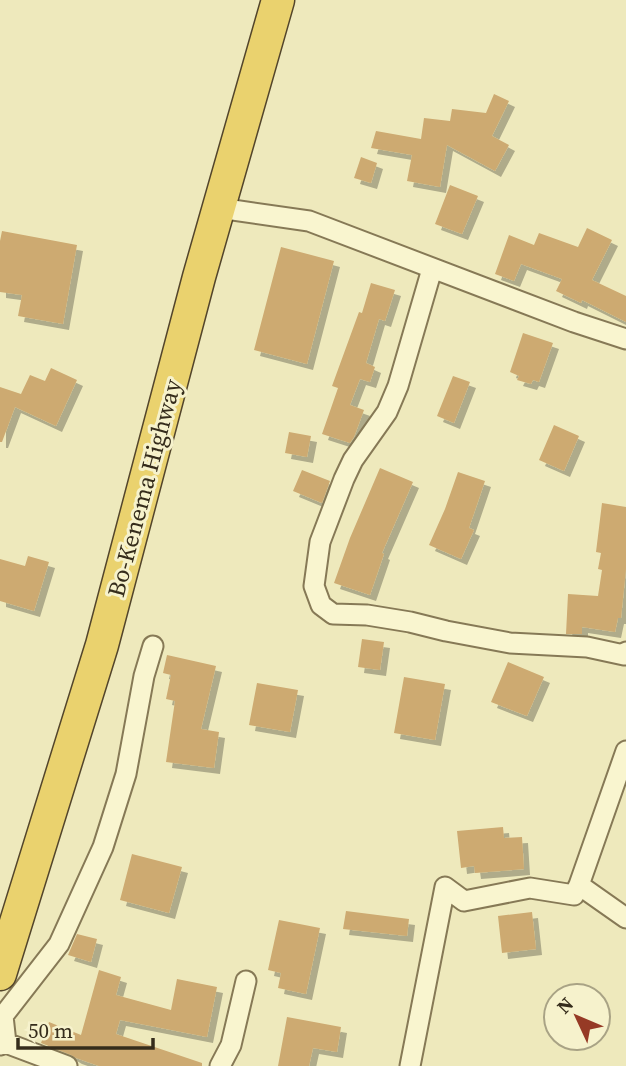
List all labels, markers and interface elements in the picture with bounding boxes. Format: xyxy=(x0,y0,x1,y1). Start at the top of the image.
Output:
street label: Bo-Kenema Highway xyxy=(99,375,189,601)
north arrow xyxy=(542,982,612,1052)
text: N xyxy=(551,991,579,1019)
scale bar xyxy=(18,1006,152,1050)
text: 50 m xyxy=(28,1016,73,1045)

